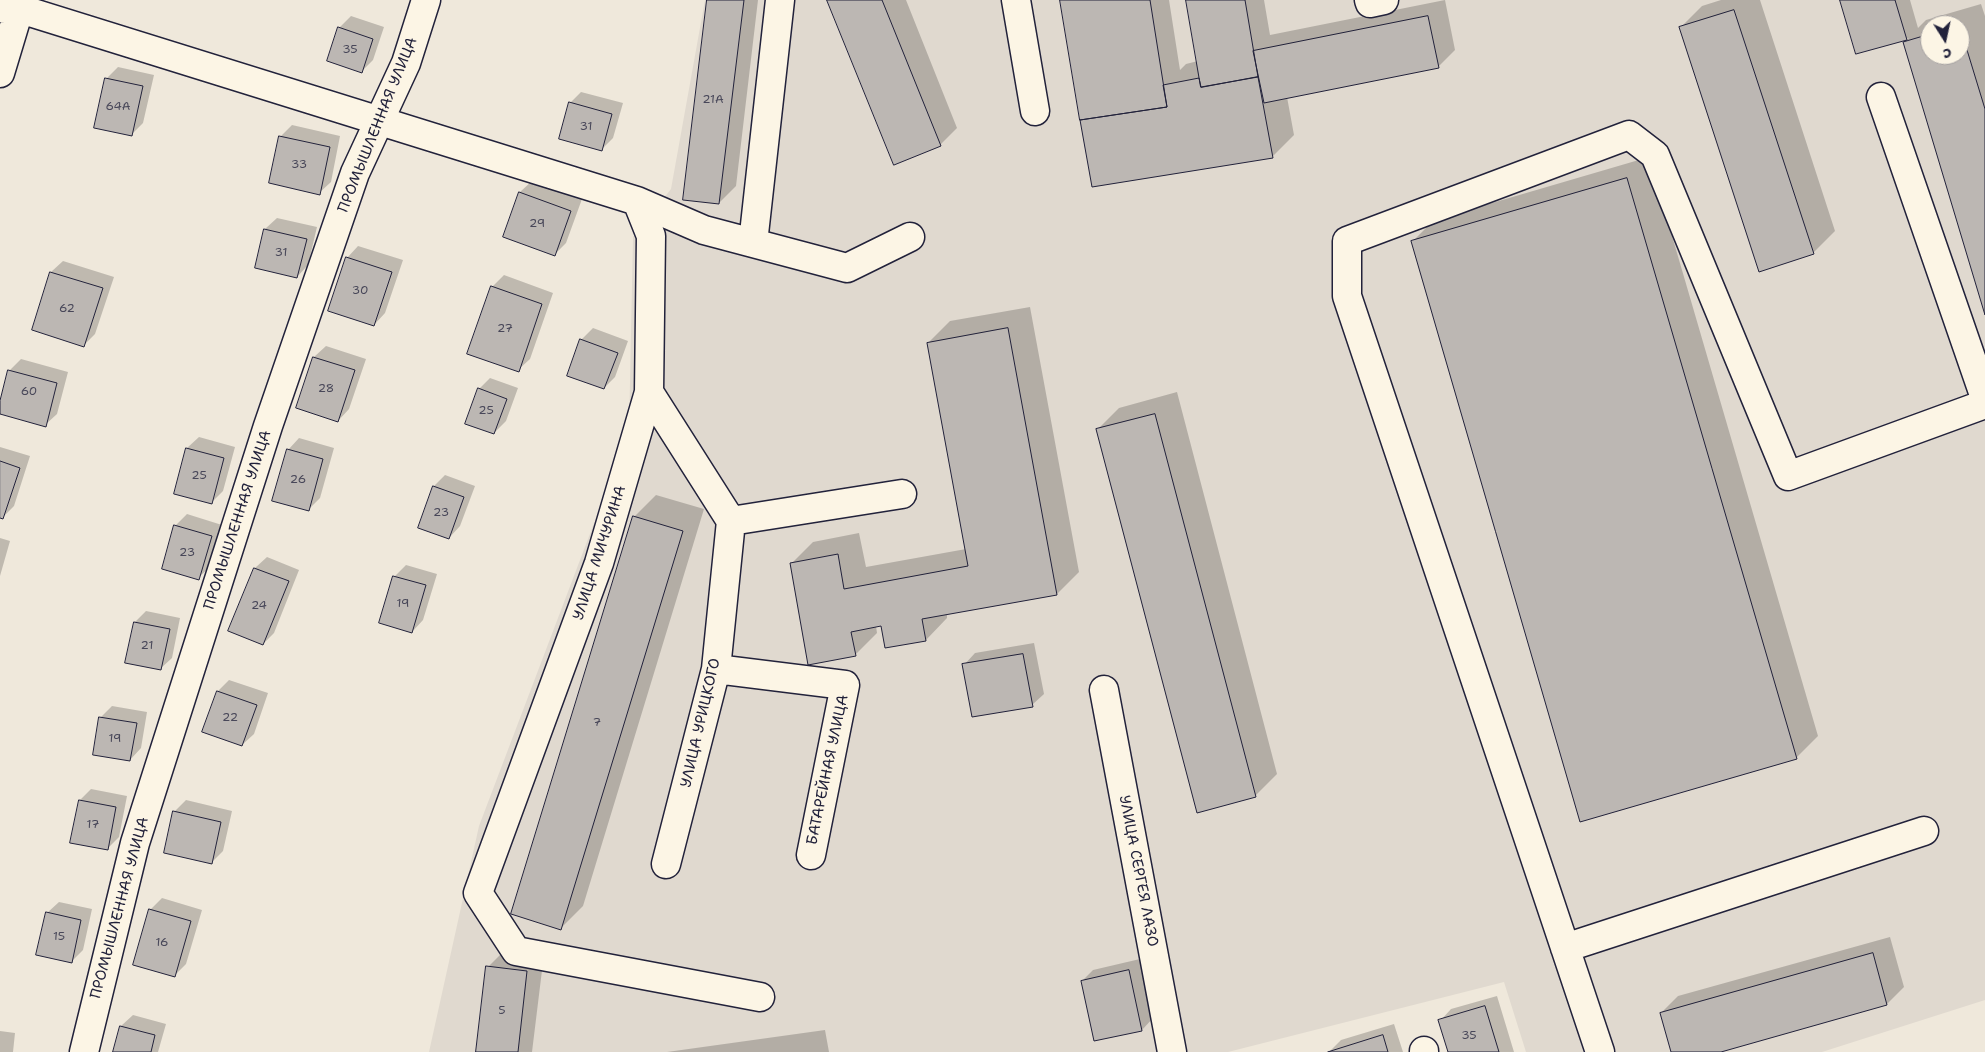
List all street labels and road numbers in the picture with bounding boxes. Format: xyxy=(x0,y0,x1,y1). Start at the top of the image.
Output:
street label: ПРОМЫШЛЕННАЯ УЛИЦА xyxy=(335,35,421,215)
street label: ПРОМЫШЛЕННАЯ УЛИЦА xyxy=(200,428,276,612)
street label: УЛИЦА МИЧУРИНА xyxy=(570,483,630,623)
street label: УЛИЦА УРИЦКОГО xyxy=(677,657,725,789)
street label: БАТАРЕЙНАЯ УЛИЦА xyxy=(803,693,853,847)
street label: УЛИЦА СЕРГЕЯ ЛАЗО xyxy=(1114,794,1162,948)
street label: ПРОМЫШЛЕННАЯ УЛИЦА xyxy=(87,815,153,1001)

